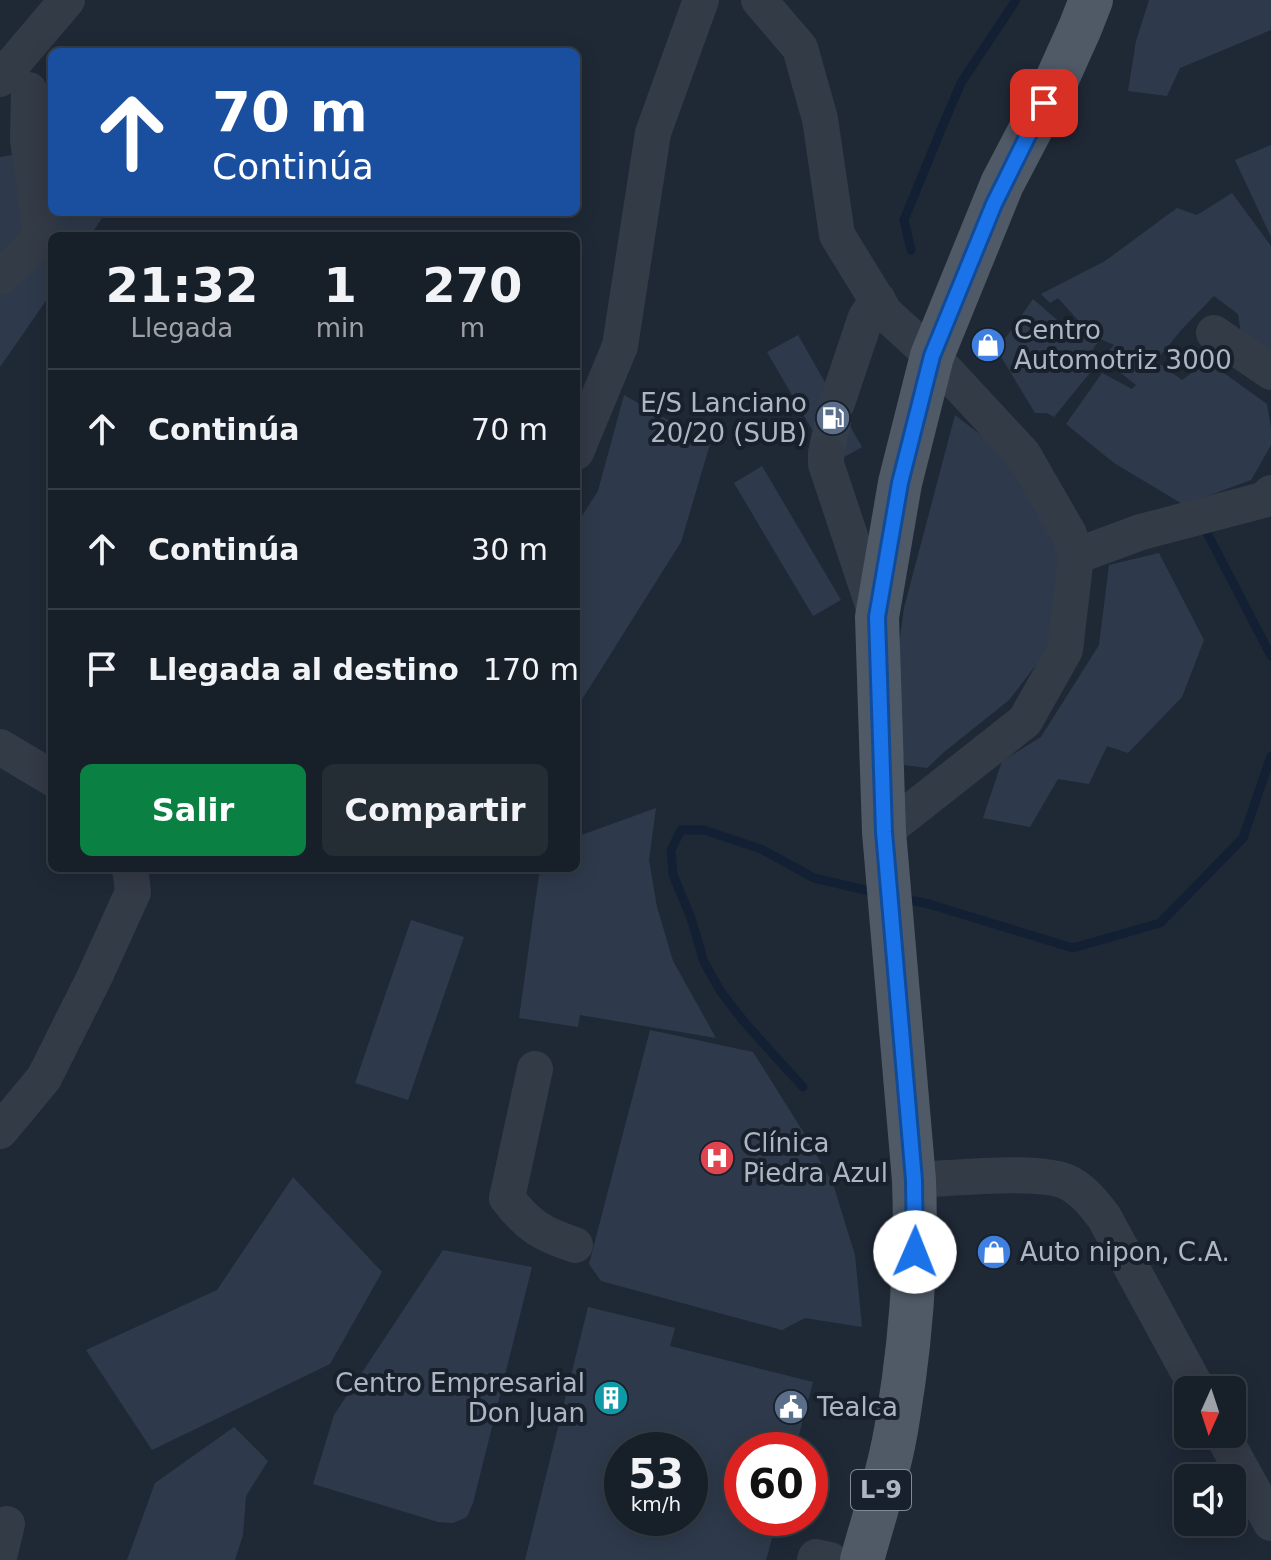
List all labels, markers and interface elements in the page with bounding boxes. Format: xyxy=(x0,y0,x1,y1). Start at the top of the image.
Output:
pin xyxy=(1010,69,1078,137)
text: 70 m xyxy=(212,79,368,144)
icon: ahead xyxy=(80,80,184,184)
icon: arrive xyxy=(1022,81,1066,125)
text: Continúa xyxy=(212,146,374,187)
text: 21:32 xyxy=(105,257,258,313)
text: 1 xyxy=(324,257,357,313)
text: 270 xyxy=(422,257,522,313)
text: Llegada xyxy=(131,313,233,343)
text: min xyxy=(316,313,365,343)
text: m xyxy=(460,313,485,343)
place label: Centro Automotriz 3000 xyxy=(1014,315,1232,375)
shop icon: Centro Automotriz 3000 xyxy=(969,326,1007,364)
place label: E/S Lanciano 20/20 (SUB) xyxy=(640,388,807,448)
fuel station icon: E/S Lanciano 20/20 (SUB) xyxy=(814,399,852,437)
icon: ahead xyxy=(80,407,124,451)
text: Continúa xyxy=(148,412,300,447)
text: 70 m xyxy=(471,412,548,447)
icon: ahead xyxy=(80,527,124,571)
text: Continúa xyxy=(148,532,300,567)
text: 30 m xyxy=(471,532,548,567)
icon: arrive xyxy=(80,647,124,691)
text: Llegada al destino xyxy=(148,652,459,687)
text: 170 m xyxy=(483,652,579,687)
button: Salir xyxy=(80,764,306,856)
button: Compartir xyxy=(322,764,548,856)
place label: Clínica Piedra Azul xyxy=(743,1128,888,1188)
hospital icon: Clínica Piedra Azul xyxy=(698,1139,736,1177)
position arrow xyxy=(873,1210,957,1294)
shop icon: Auto nipon, C.A. xyxy=(975,1233,1013,1271)
place label: Auto nipon, C.A. xyxy=(1020,1237,1230,1267)
place label: Centro Empresarial Don Juan xyxy=(335,1368,585,1428)
north arrow xyxy=(1174,1376,1246,1448)
map controls xyxy=(1174,1376,1246,1536)
building icon: Centro Empresarial Don Juan xyxy=(592,1379,630,1417)
public building icon: Tealca xyxy=(772,1388,810,1426)
place label: Tealca xyxy=(816,1392,898,1422)
speed limit sign: 60 xyxy=(724,1432,828,1536)
text: 53 xyxy=(628,1451,684,1497)
button: sound xyxy=(1174,1464,1246,1536)
road number: L-9 xyxy=(851,1470,911,1510)
text: km/h xyxy=(631,1492,681,1516)

